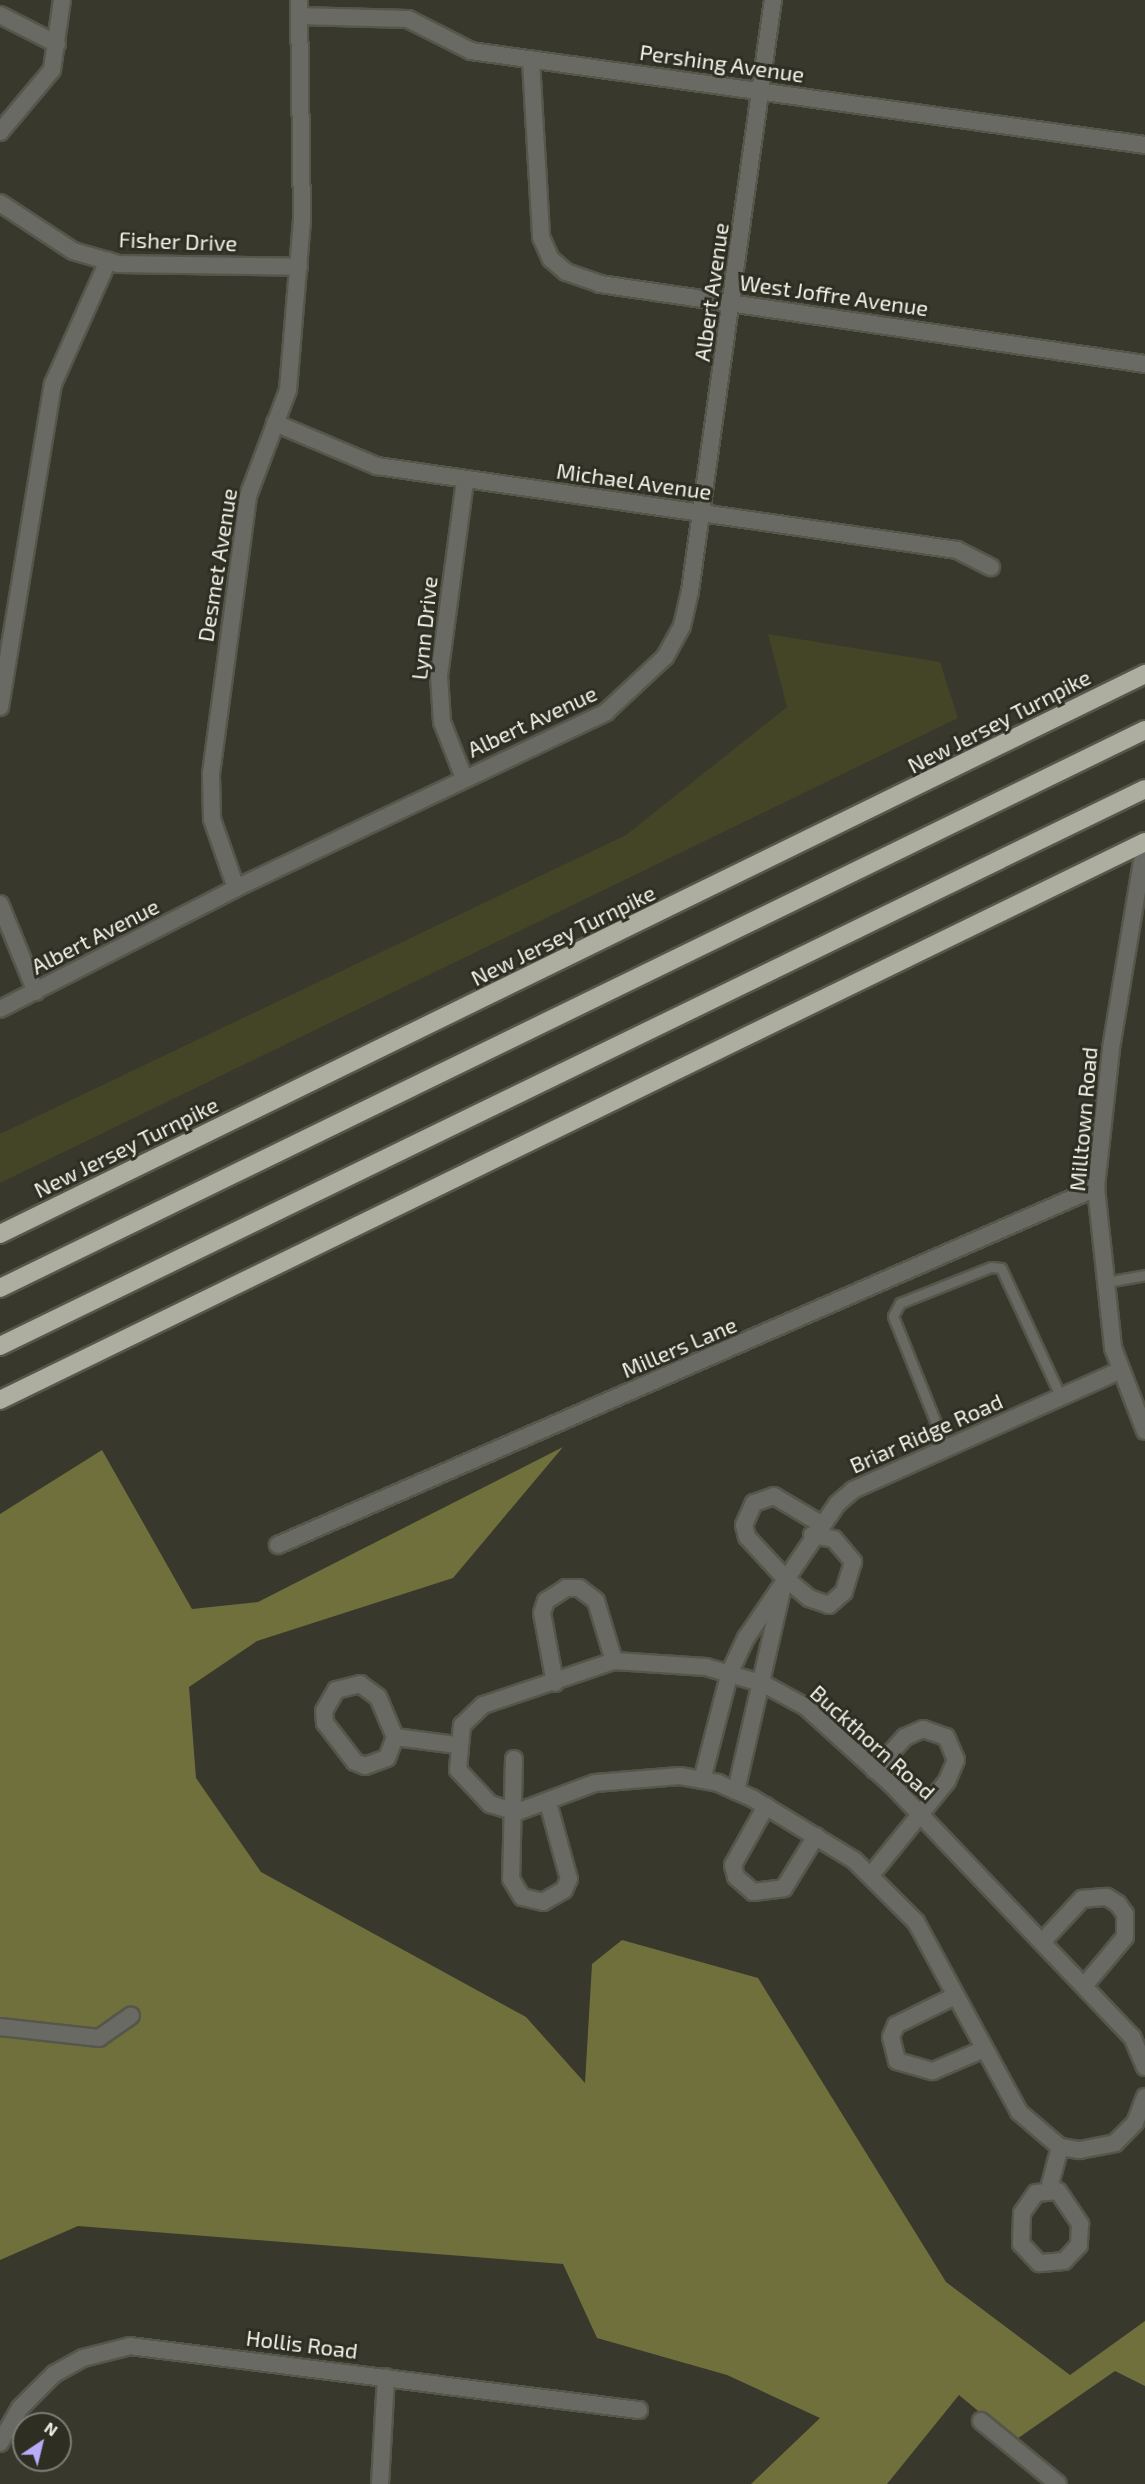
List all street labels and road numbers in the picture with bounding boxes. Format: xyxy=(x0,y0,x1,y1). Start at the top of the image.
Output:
street label: Pershing Avenue xyxy=(638,38,806,88)
street label: Albert Avenue xyxy=(688,221,734,363)
street label: Fisher Drive xyxy=(118,226,238,256)
street label: West Joffre Avenue xyxy=(737,269,931,321)
street label: Michael Avenue xyxy=(554,457,714,505)
street label: Desmet Avenue xyxy=(192,486,242,644)
street label: Lynn Drive xyxy=(405,575,443,681)
street label: New Jersey Turnpike xyxy=(902,663,1096,779)
street label: Albert Avenue xyxy=(463,679,601,763)
street label: New Jersey Turnpike xyxy=(466,878,660,992)
street label: Albert Avenue xyxy=(26,892,164,980)
street label: Milltown Road xyxy=(1064,1046,1102,1192)
street label: New Jersey Turnpike xyxy=(29,1090,223,1204)
street label: Millers Lane xyxy=(617,1311,741,1383)
street label: Briar Ridge Road xyxy=(845,1387,1007,1479)
street label: Buckthorn Road xyxy=(805,1679,941,1805)
street label: Hollis Road xyxy=(245,2324,359,2364)

